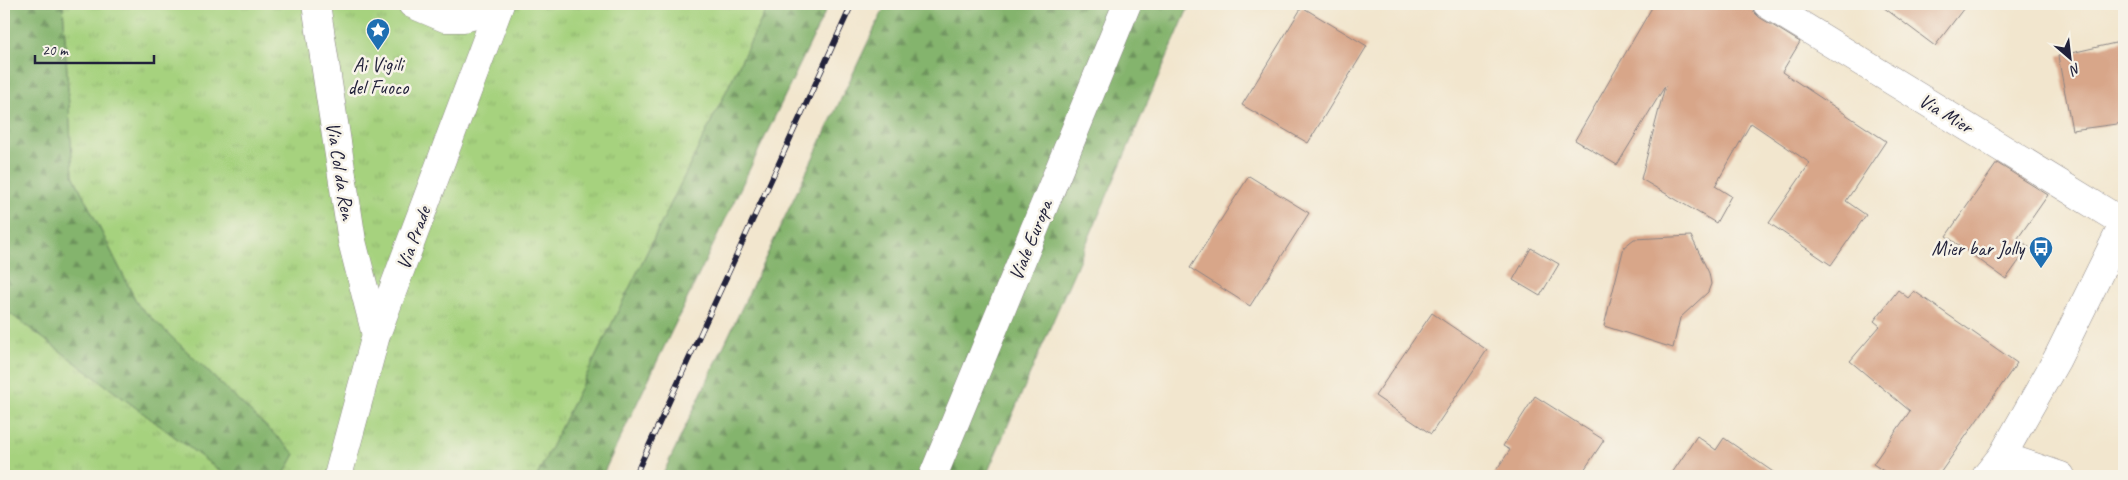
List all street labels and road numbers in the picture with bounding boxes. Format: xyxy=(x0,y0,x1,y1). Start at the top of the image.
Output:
street label: Via Mier xyxy=(1914,88,1979,140)
street label: Via Col da Ren xyxy=(320,120,361,223)
street label: Viale Europa xyxy=(1003,195,1059,284)
street label: Via Prade xyxy=(391,202,437,273)

